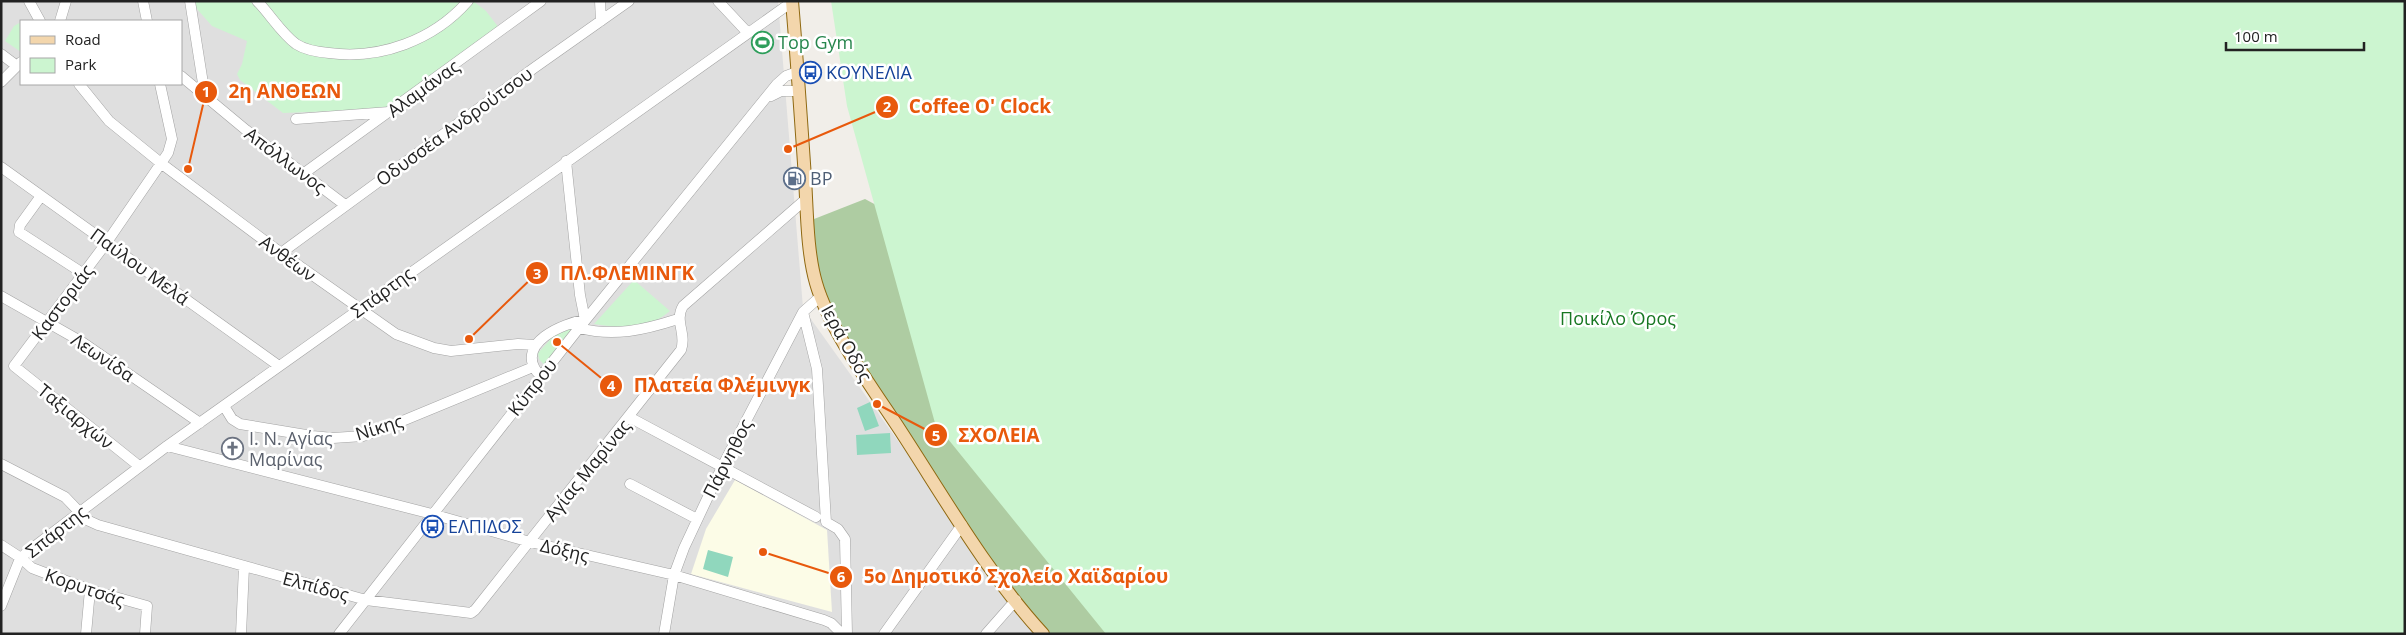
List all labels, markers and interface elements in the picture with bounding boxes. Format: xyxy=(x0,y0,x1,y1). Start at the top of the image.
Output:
legend xyxy=(20,20,182,85)
scale bar xyxy=(2226,20,2364,52)
text: 100 m xyxy=(2234,26,2278,46)
text: Road xyxy=(65,29,101,49)
sports icon: Top Gym xyxy=(750,30,774,54)
place label: Top Gym xyxy=(778,30,853,54)
text: Park xyxy=(65,54,96,74)
street label: Αλαμάνας xyxy=(382,54,464,122)
bus stop icon: ΚΟΥΝΕΛΙΑ xyxy=(798,60,822,84)
place label: ΚΟΥΝΕΛΙΑ xyxy=(826,60,913,84)
street label: Οδυσσέα Ανδρούτσου xyxy=(371,61,537,191)
callout: 2η ΑΝΘΕΩΝ xyxy=(194,75,352,109)
text: 2η ΑΝΘΕΩΝ xyxy=(229,78,342,104)
text: 1 xyxy=(202,81,210,101)
callout: Coffee O' Clock xyxy=(874,90,1061,124)
text: Coffee O' Clock xyxy=(909,93,1051,119)
text: 2 xyxy=(883,96,892,116)
street label: Απόλλωνος xyxy=(240,121,332,199)
fuel station icon: BP xyxy=(782,166,806,190)
place label: BP xyxy=(810,166,832,190)
street label: Παύλου Μελά xyxy=(86,222,194,310)
street label: Ανθέων xyxy=(255,229,321,287)
callout: ΠΛ.ΦΛΕΜΙΝΓΚ xyxy=(525,256,704,290)
street label: Καστοριάς xyxy=(26,259,99,345)
text: ΠΛ.ΦΛΕΜΙΝΓΚ xyxy=(560,260,694,286)
street label: Σπάρτης xyxy=(346,261,418,323)
text: 3 xyxy=(533,263,541,283)
street label: Ιερά Οδός xyxy=(816,300,878,386)
park label: Ποικίλο Όρος xyxy=(1560,306,1676,330)
street label: Λεωνίδα xyxy=(67,327,139,387)
street label: Κύπρου xyxy=(502,353,562,421)
callout: Πλατεία Φλέμινγκ xyxy=(599,369,821,403)
text: Πλατεία Φλέμινγκ xyxy=(634,372,811,398)
text: 4 xyxy=(607,375,616,395)
street label: Ταξιαρχών xyxy=(33,378,119,454)
street label: Νίκης xyxy=(352,408,406,446)
street label: Αγίας Μαρίνας xyxy=(538,414,636,526)
street label: Πάρνηθος xyxy=(697,414,757,502)
callout: ΣΧΟΛΕΙΑ xyxy=(924,418,1050,452)
text: ΣΧΟΛΕΙΑ xyxy=(958,422,1041,448)
text: 5 xyxy=(932,425,940,445)
place label: Ι. Ν. Αγίας Μαρίνας xyxy=(249,426,333,471)
church icon: Ι. Ν. Αγίας Μαρίνας xyxy=(221,436,245,460)
street label: Σπάρτης xyxy=(20,499,92,563)
bus stop icon: ΕΛΠΙΔΟΣ xyxy=(420,514,444,538)
place label: ΕΛΠΙΔΟΣ xyxy=(448,514,522,538)
street label: Δόξης xyxy=(538,533,592,567)
callout: 5ο Δημοτικό Σχολείο Χαϊδαρίου xyxy=(828,560,1178,594)
street label: Κορυτσάς xyxy=(42,562,128,612)
text: 5ο Δημοτικό Σχολείο Χαϊδαρίου xyxy=(864,563,1168,589)
street label: Ελπίδος xyxy=(280,566,352,606)
text: 6 xyxy=(837,566,846,586)

